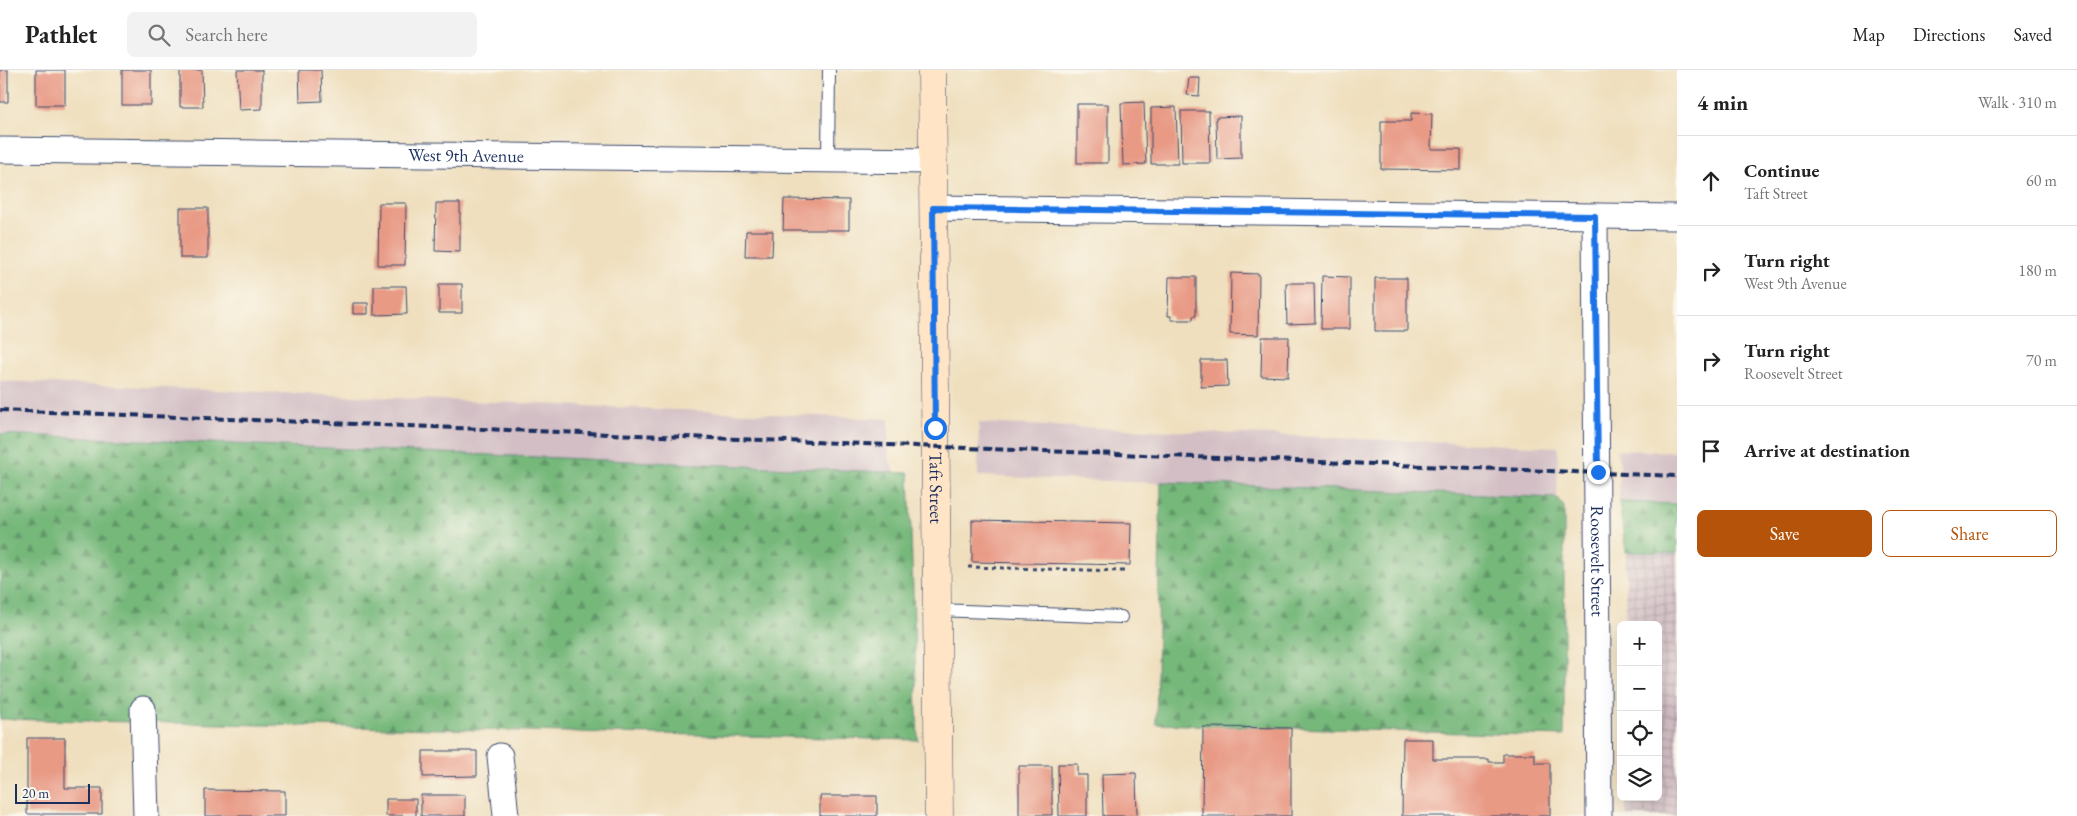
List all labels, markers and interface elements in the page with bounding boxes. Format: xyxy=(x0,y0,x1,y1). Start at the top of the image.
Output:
search box xyxy=(127,12,477,57)
text: Pathlet xyxy=(25,19,97,50)
icon: search xyxy=(145,21,173,49)
text: Search here xyxy=(185,22,268,47)
text: Map xyxy=(1853,23,1885,46)
text: Directions xyxy=(1913,23,1985,46)
text: Saved xyxy=(2013,23,2052,46)
text: 4 min xyxy=(1697,89,1748,116)
text: Walk · 310 m xyxy=(1978,92,2057,113)
street label: West 9th Avenue xyxy=(408,143,524,167)
text: Continue xyxy=(1744,158,1819,183)
icon: ahead xyxy=(1697,167,1725,195)
text: 60 m xyxy=(2026,170,2057,191)
text: Taft Street xyxy=(1744,183,1808,204)
text: Turn right xyxy=(1744,248,1830,273)
icon: right xyxy=(1697,257,1725,285)
text: 180 m xyxy=(2018,260,2057,281)
text: West 9th Avenue xyxy=(1744,273,1847,294)
text: Turn right xyxy=(1744,338,1830,363)
icon: right xyxy=(1697,347,1725,375)
text: 70 m xyxy=(2026,350,2057,371)
text: Roosevelt Street xyxy=(1744,363,1843,384)
route start xyxy=(924,417,947,440)
icon: arrive xyxy=(1697,437,1725,465)
text: Arrive at destination xyxy=(1744,438,1910,463)
street label: Taft Street xyxy=(925,452,948,524)
route end xyxy=(1587,461,1610,484)
street label: Roosevelt Street xyxy=(1586,505,1610,617)
button: Save xyxy=(1697,510,1872,557)
button: Share xyxy=(1882,510,2057,557)
map controls xyxy=(1617,621,1662,801)
button: + xyxy=(1617,621,1662,666)
button: − xyxy=(1617,666,1662,711)
button: locate xyxy=(1617,711,1662,756)
button: layers xyxy=(1617,756,1662,801)
scale bar xyxy=(15,781,90,804)
text: 20 m xyxy=(22,784,49,802)

